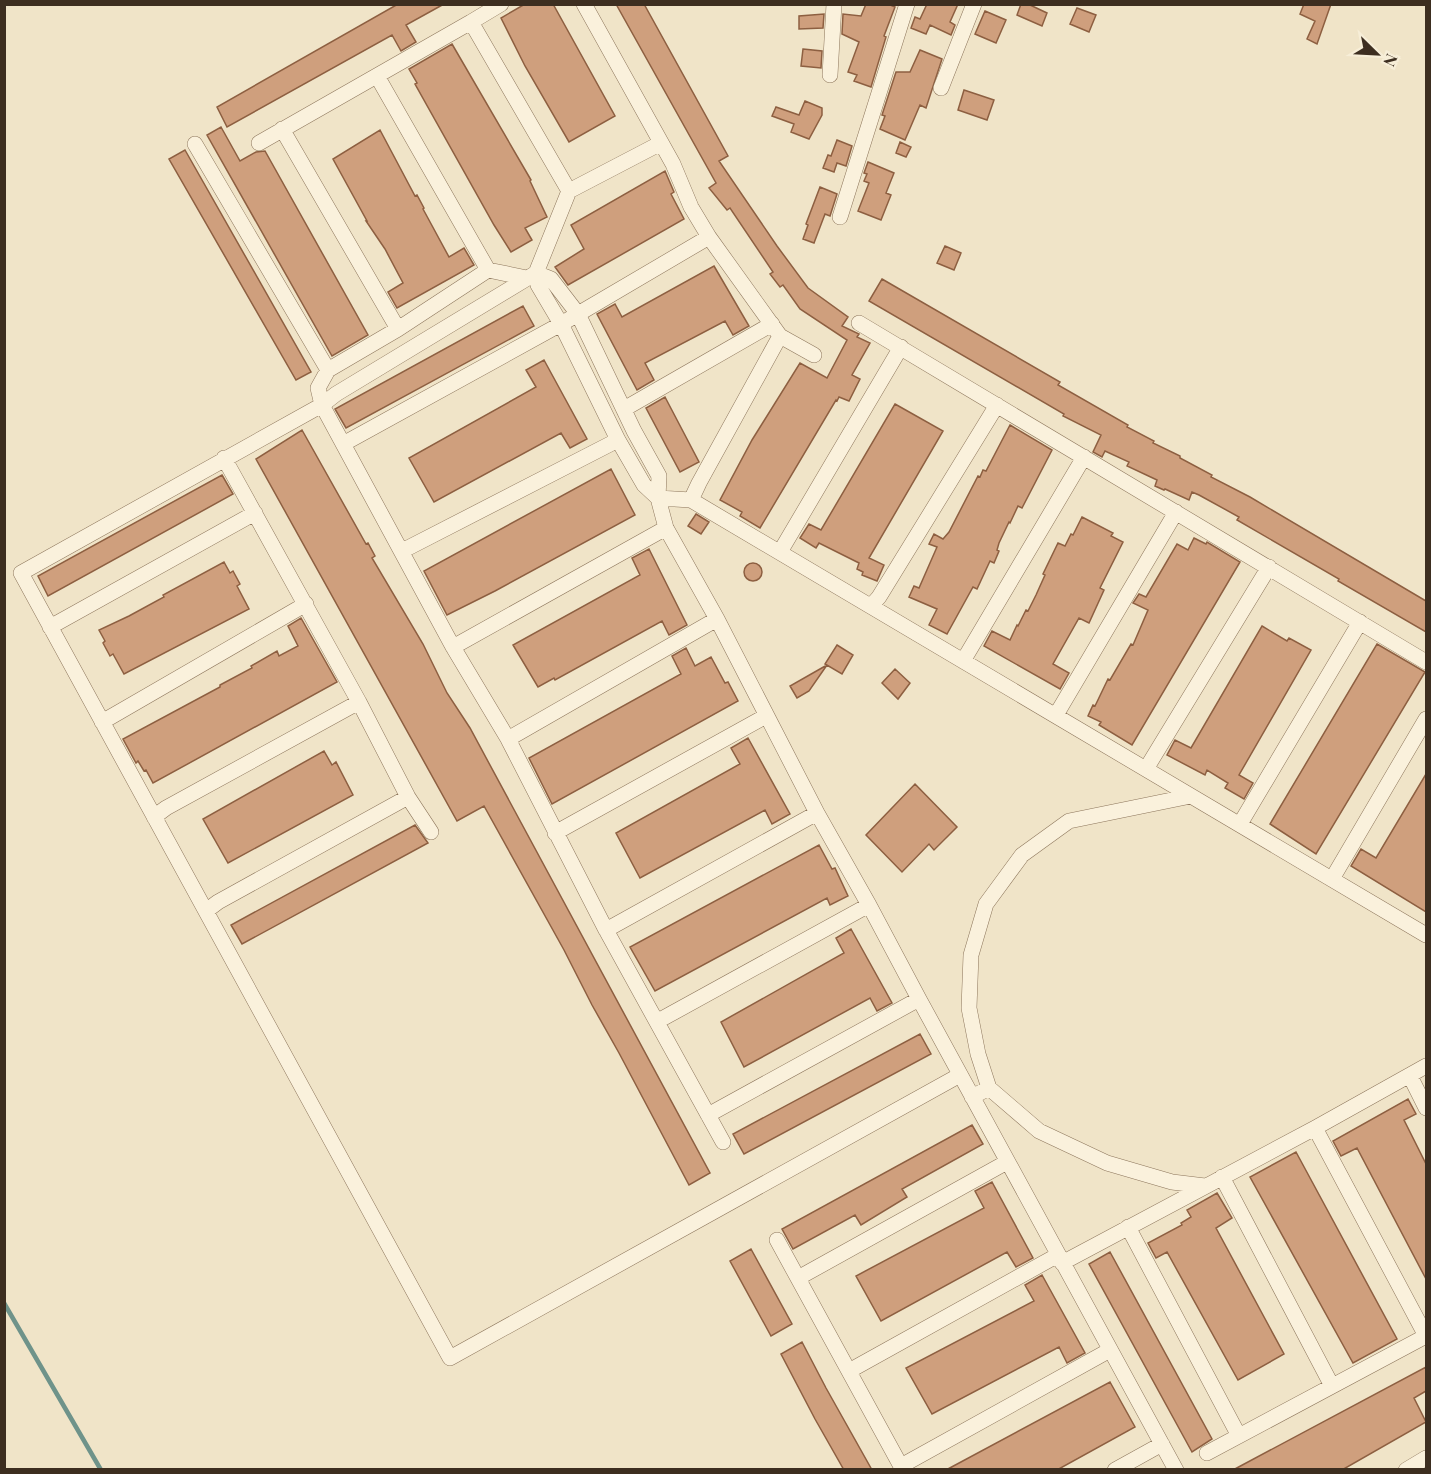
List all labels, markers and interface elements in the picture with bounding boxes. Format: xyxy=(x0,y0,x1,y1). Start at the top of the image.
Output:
north arrow xyxy=(1347,24,1407,84)
text: N xyxy=(1379,51,1403,70)

